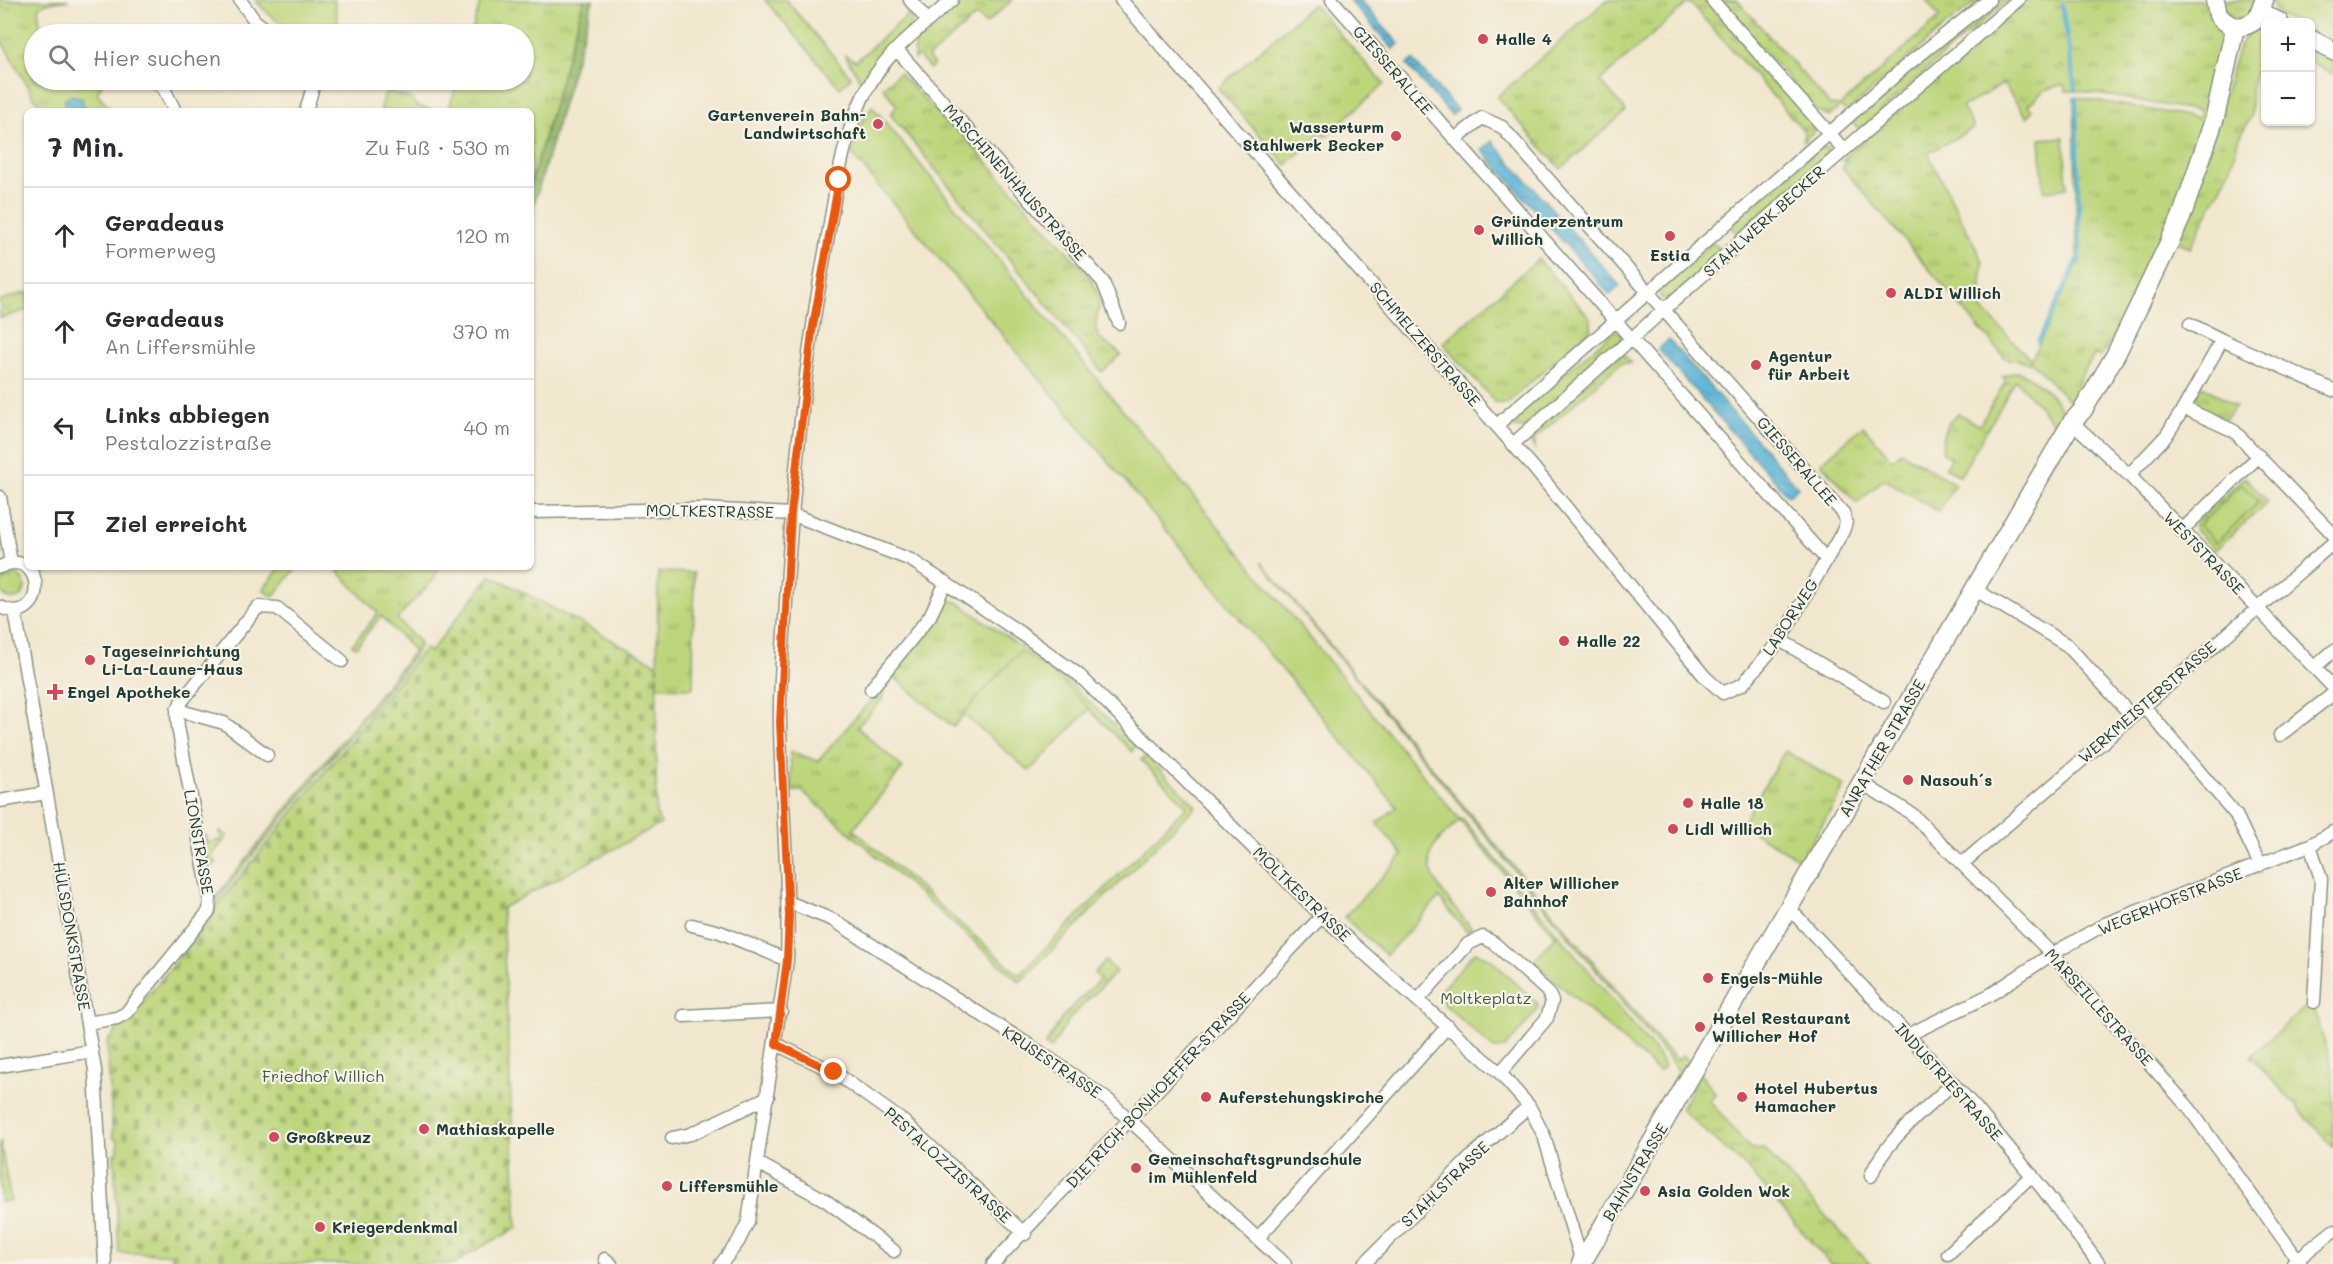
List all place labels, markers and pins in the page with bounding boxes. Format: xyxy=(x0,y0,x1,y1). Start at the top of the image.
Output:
place label: Halle 4 xyxy=(1495,28,1552,49)
marker: Halle 4 xyxy=(1476,32,1490,46)
place label: Gartenverein Bahn- Landwirtschaft xyxy=(707,104,866,143)
place label: Wasserturm Stahlwerk Becker xyxy=(1242,116,1384,155)
marker: Gartenverein Bahn- Landwirtschaft xyxy=(871,117,885,131)
marker: Wasserturm Stahlwerk Becker xyxy=(1389,129,1403,143)
place label: Gründerzentrum Willich xyxy=(1491,210,1623,249)
marker: Gründerzentrum Willich xyxy=(1472,223,1486,237)
marker: Estia xyxy=(1663,229,1677,243)
place label: Estia xyxy=(1650,244,1690,265)
place label: ALDI Willich xyxy=(1903,282,2001,303)
marker: ALDI Willich xyxy=(1884,286,1898,300)
place label: Agentur für Arbeit xyxy=(1768,345,1850,384)
marker: Agentur für Arbeit xyxy=(1749,358,1763,372)
place label: Halle 22 xyxy=(1576,630,1641,651)
marker: Halle 22 xyxy=(1557,634,1571,648)
place label: Tageseinrichtung Li-La-Laune-Haus xyxy=(102,640,243,679)
marker: Tageseinrichtung Li-La-Laune-Haus xyxy=(83,653,97,667)
place label: Engel Apotheke xyxy=(67,681,191,702)
marker: Engel Apotheke xyxy=(48,685,62,699)
place label: Nasouh´s xyxy=(1920,769,1992,790)
marker: Nasouh´s xyxy=(1901,773,1915,787)
place label: Halle 18 xyxy=(1700,792,1764,813)
marker: Halle 18 xyxy=(1681,796,1695,810)
place label: Lidl Willich xyxy=(1685,818,1772,839)
marker: Lidl Willich xyxy=(1666,822,1680,836)
place label: Alter Willicher Bahnhof xyxy=(1503,872,1619,911)
marker: Alter Willicher Bahnhof xyxy=(1484,885,1498,899)
place label: Engels-Mühle xyxy=(1720,967,1823,988)
marker: Engels-Mühle xyxy=(1701,971,1715,985)
place label: Hotel Restaurant Willicher Hof xyxy=(1712,1007,1851,1046)
marker: Hotel Restaurant Willicher Hof xyxy=(1693,1020,1707,1034)
place label: Hotel Hubertus Hamacher xyxy=(1754,1077,1878,1116)
place label: Auferstehungskirche xyxy=(1218,1086,1384,1107)
marker: Auferstehungskirche xyxy=(1199,1090,1213,1104)
marker: Hotel Hubertus Hamacher xyxy=(1735,1090,1749,1104)
place label: Mathiaskapelle xyxy=(436,1118,555,1139)
marker: Mathiaskapelle xyxy=(417,1122,431,1136)
place label: Großkreuz xyxy=(286,1126,371,1147)
marker: Großkreuz xyxy=(267,1130,281,1144)
place label: Gemeinschaftsgrundschule im Mühlenfeld xyxy=(1148,1148,1362,1187)
marker: Gemeinschaftsgrundschule im Mühlenfeld xyxy=(1129,1161,1143,1175)
place label: Liffersmühle xyxy=(679,1175,778,1196)
marker: Liffersmühle xyxy=(660,1179,674,1193)
place label: Asia Golden Wok xyxy=(1657,1180,1790,1201)
marker: Asia Golden Wok xyxy=(1638,1184,1652,1198)
place label: Kriegerdenkmal xyxy=(332,1216,458,1237)
marker: Kriegerdenkmal xyxy=(313,1220,327,1234)

